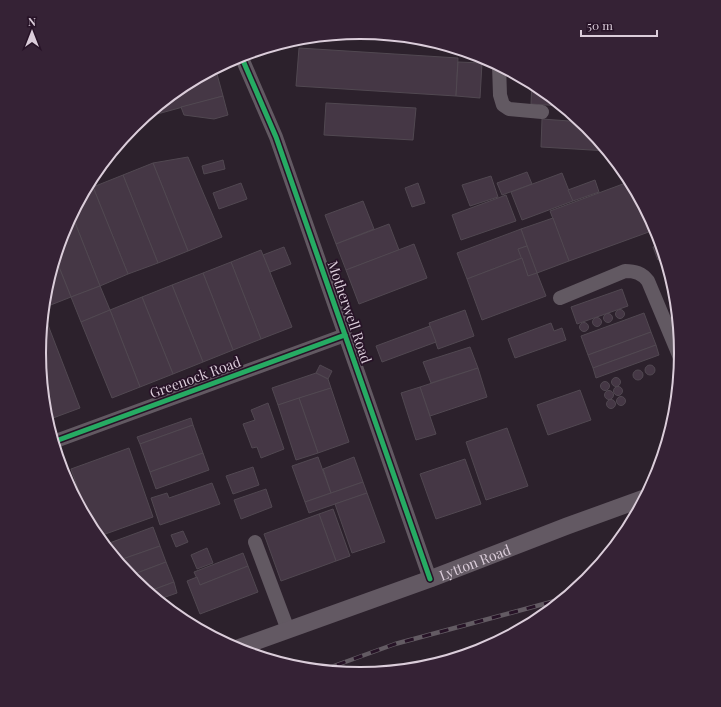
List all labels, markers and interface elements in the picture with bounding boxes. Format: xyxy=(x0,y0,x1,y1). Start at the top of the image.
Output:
north arrow xyxy=(12,12,52,52)
scale bar xyxy=(581,12,657,38)
text: N xyxy=(28,14,36,29)
text: 50 m xyxy=(587,17,613,33)
street label: Motherwell Road xyxy=(324,258,376,366)
street label: Greenock Road xyxy=(147,352,243,402)
street label: Lytton Road xyxy=(436,539,513,584)

